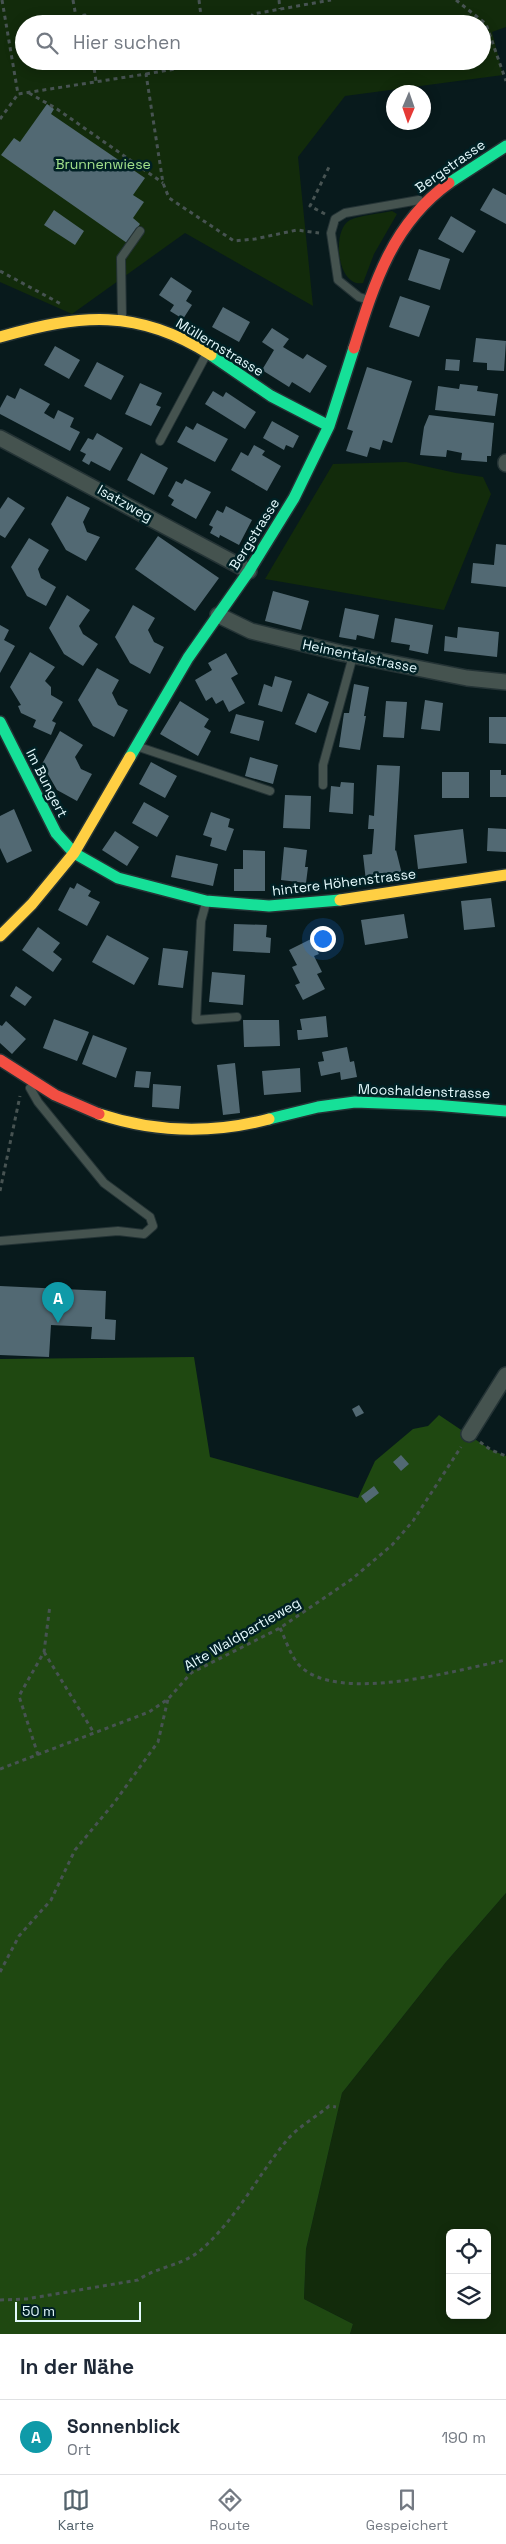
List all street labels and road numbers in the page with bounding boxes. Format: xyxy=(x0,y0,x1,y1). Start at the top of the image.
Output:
street label: Bergstrasse xyxy=(412,135,488,197)
street label: Müllernstrasse xyxy=(173,314,267,380)
street label: Isatzweg xyxy=(94,480,156,526)
street label: Bergstrasse xyxy=(225,495,283,573)
street label: Heimentalstrasse xyxy=(301,635,419,677)
street label: Im Bungert xyxy=(22,746,72,820)
street label: hintere Höhenstrasse xyxy=(271,864,417,900)
street label: Mooshaldenstrasse xyxy=(357,1080,491,1102)
street label: Alte Waldpartieweg xyxy=(181,1593,303,1675)

